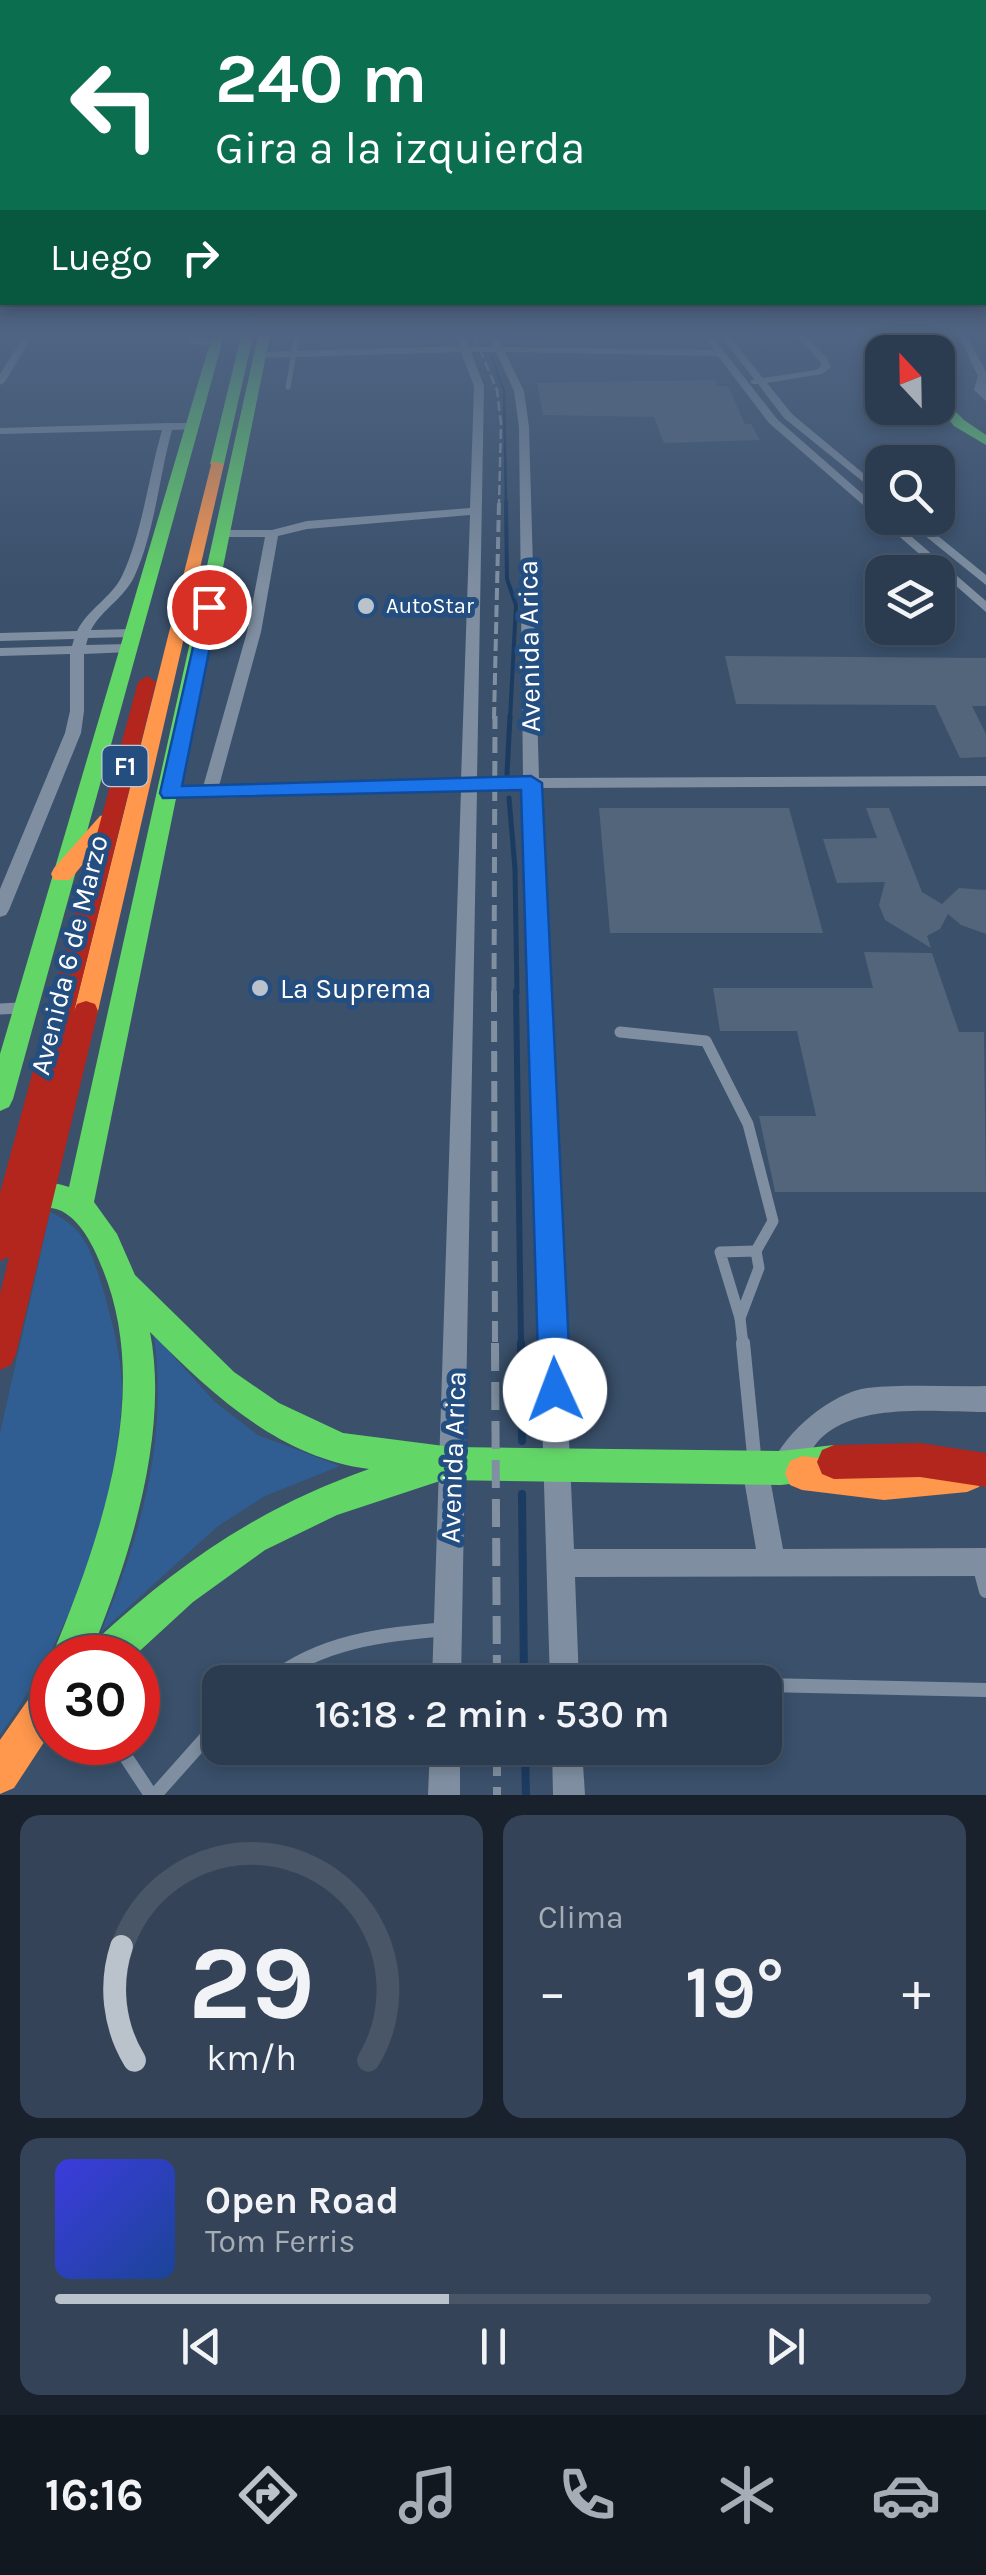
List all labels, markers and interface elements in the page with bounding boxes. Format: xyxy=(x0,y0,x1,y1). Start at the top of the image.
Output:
text: 240 m xyxy=(215,38,427,120)
icon: left xyxy=(50,40,180,170)
text: Gira a la izquierda xyxy=(215,122,585,174)
icon: right xyxy=(173,230,228,285)
text: Luego xyxy=(50,235,153,280)
north arrow xyxy=(865,335,955,425)
map controls xyxy=(865,335,955,645)
button: search xyxy=(865,445,955,535)
button: layers xyxy=(865,555,955,645)
street label: Avenida Arica xyxy=(511,560,547,732)
pin xyxy=(167,565,252,650)
icon: arrive xyxy=(182,580,237,635)
place label: AutoStar xyxy=(386,593,474,619)
marker: AutoStar xyxy=(355,595,377,617)
road number: F1 xyxy=(102,746,148,786)
street label: Avenida 6 de Marzo xyxy=(23,832,115,1078)
place label: La Suprema xyxy=(280,972,432,1005)
marker: La Suprema xyxy=(249,977,271,999)
position arrow xyxy=(503,1338,607,1442)
street label: Avenida Arica xyxy=(434,1370,472,1544)
speed limit sign: 30 xyxy=(30,1635,160,1765)
text: 16:18 · 2 min · 530 m xyxy=(315,1692,669,1737)
text: Clima xyxy=(538,1899,624,1936)
text: 29 xyxy=(188,1923,315,2044)
text: 19° xyxy=(685,1948,784,2036)
text: − xyxy=(538,1960,567,2024)
text: + xyxy=(902,1960,931,2024)
text: km/h xyxy=(206,2037,297,2079)
text: Open Road xyxy=(205,2178,399,2223)
text: Tom Ferris xyxy=(205,2223,355,2260)
icon: previous xyxy=(174,2319,229,2374)
icon: pause xyxy=(466,2319,521,2374)
icon: next xyxy=(758,2319,813,2374)
icon: directions xyxy=(233,2460,303,2530)
icon: music xyxy=(393,2460,463,2530)
icon: phone xyxy=(552,2460,622,2530)
icon: climate xyxy=(712,2460,782,2530)
icon: car xyxy=(871,2460,941,2530)
text: 16:16 xyxy=(45,2469,144,2521)

